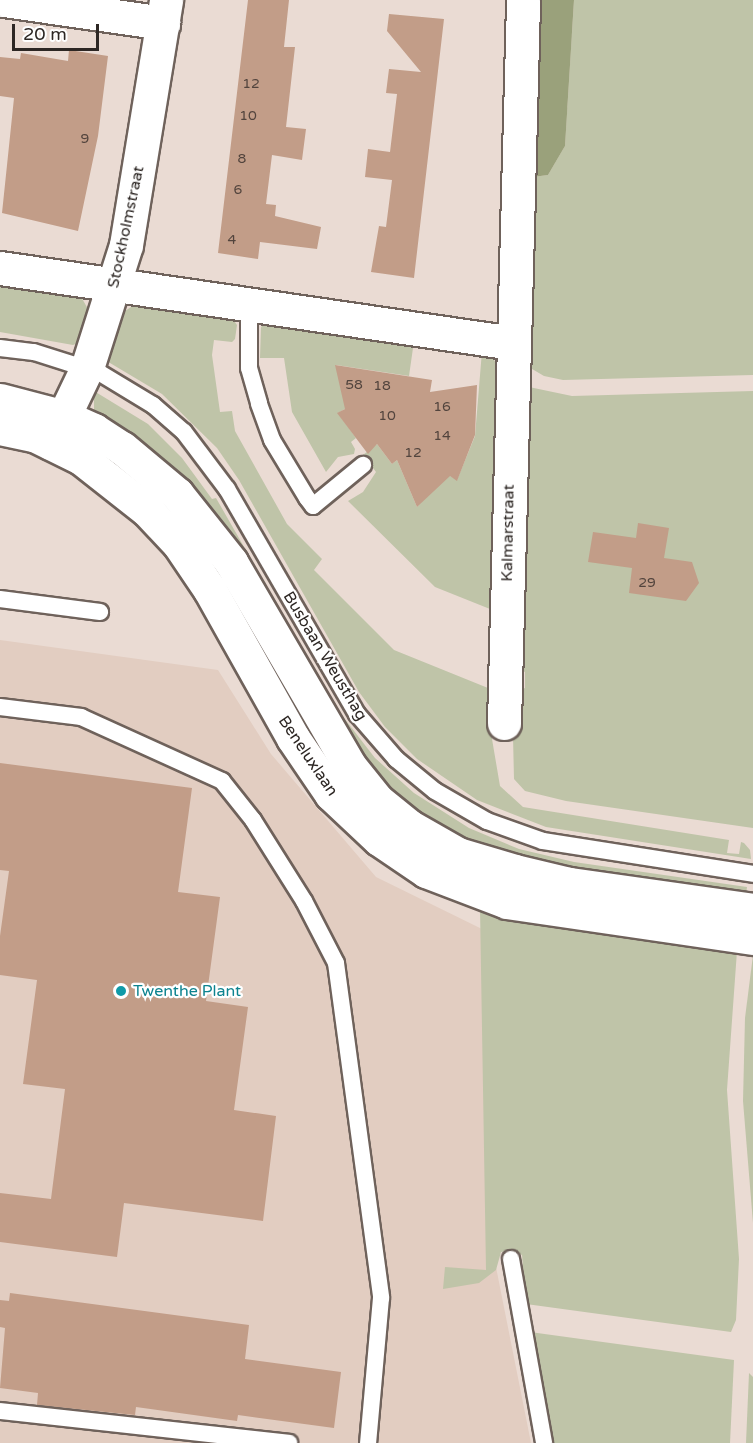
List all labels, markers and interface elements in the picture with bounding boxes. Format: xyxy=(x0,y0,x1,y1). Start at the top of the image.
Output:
scale bar xyxy=(15,12,102,50)
text: 20 m xyxy=(23,23,67,45)
house number: 12 xyxy=(242,76,260,92)
house number: 10 xyxy=(239,108,257,124)
house number: 9 xyxy=(81,131,89,147)
house number: 8 xyxy=(238,151,246,167)
street label: Stockholmstraat xyxy=(104,164,148,290)
house number: 6 xyxy=(234,182,242,198)
house number: 4 xyxy=(228,232,236,248)
house number: 58 xyxy=(345,377,363,393)
house number: 18 xyxy=(373,378,391,394)
house number: 16 xyxy=(433,399,451,415)
house number: 10 xyxy=(378,408,396,424)
house number: 14 xyxy=(433,428,451,444)
house number: 12 xyxy=(404,445,422,461)
street label: Kalmarstraat xyxy=(498,484,518,582)
house number: 29 xyxy=(638,575,656,591)
street label: Busbaan Weusthag xyxy=(279,588,371,724)
street label: Beneluxlaan xyxy=(274,712,342,800)
place label: Twenthe Plant xyxy=(133,981,241,1001)
marker: Twenthe Plant xyxy=(114,984,128,998)

